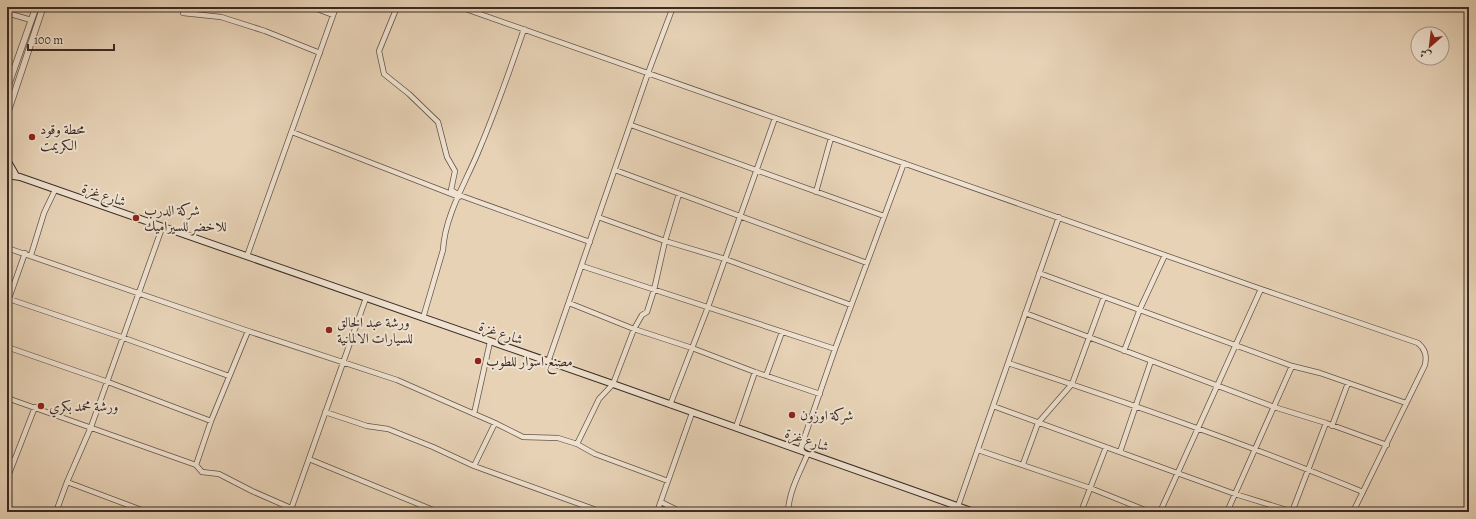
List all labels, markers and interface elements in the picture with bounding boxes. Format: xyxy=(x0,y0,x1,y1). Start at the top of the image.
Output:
scale bar xyxy=(28,26,114,52)
north arrow xyxy=(1410,26,1450,66)
text: 100 m xyxy=(34,32,63,48)
text: ش xyxy=(1417,45,1434,64)
place label: محطة وقود الكريمت xyxy=(40,120,86,155)
marker: محطة وقود الكريمت xyxy=(27,132,37,142)
street label: شارع غزة xyxy=(79,179,129,213)
place label: شركة الدرب للاخضر للسيراميك xyxy=(144,201,227,236)
marker: شركة الدرب للاخضر للسيراميك xyxy=(131,213,141,223)
place label: ورشة عبد الخالق للسيارات الالمانية xyxy=(337,313,413,348)
street label: شارع غزة xyxy=(476,317,526,351)
marker: ورشة عبد الخالق للسيارات الالمانية xyxy=(324,325,334,335)
place label: مصنع اسوار للطوب xyxy=(486,352,573,375)
marker: مصنع اسوار للطوب xyxy=(473,356,483,366)
place label: ورشة محمد بكري xyxy=(49,397,118,418)
marker: ورشة محمد بكري xyxy=(36,401,46,411)
place label: شركة اوزون xyxy=(800,406,853,425)
marker: شركة اوزون xyxy=(787,410,797,420)
street label: شارع غزة xyxy=(782,424,832,458)

